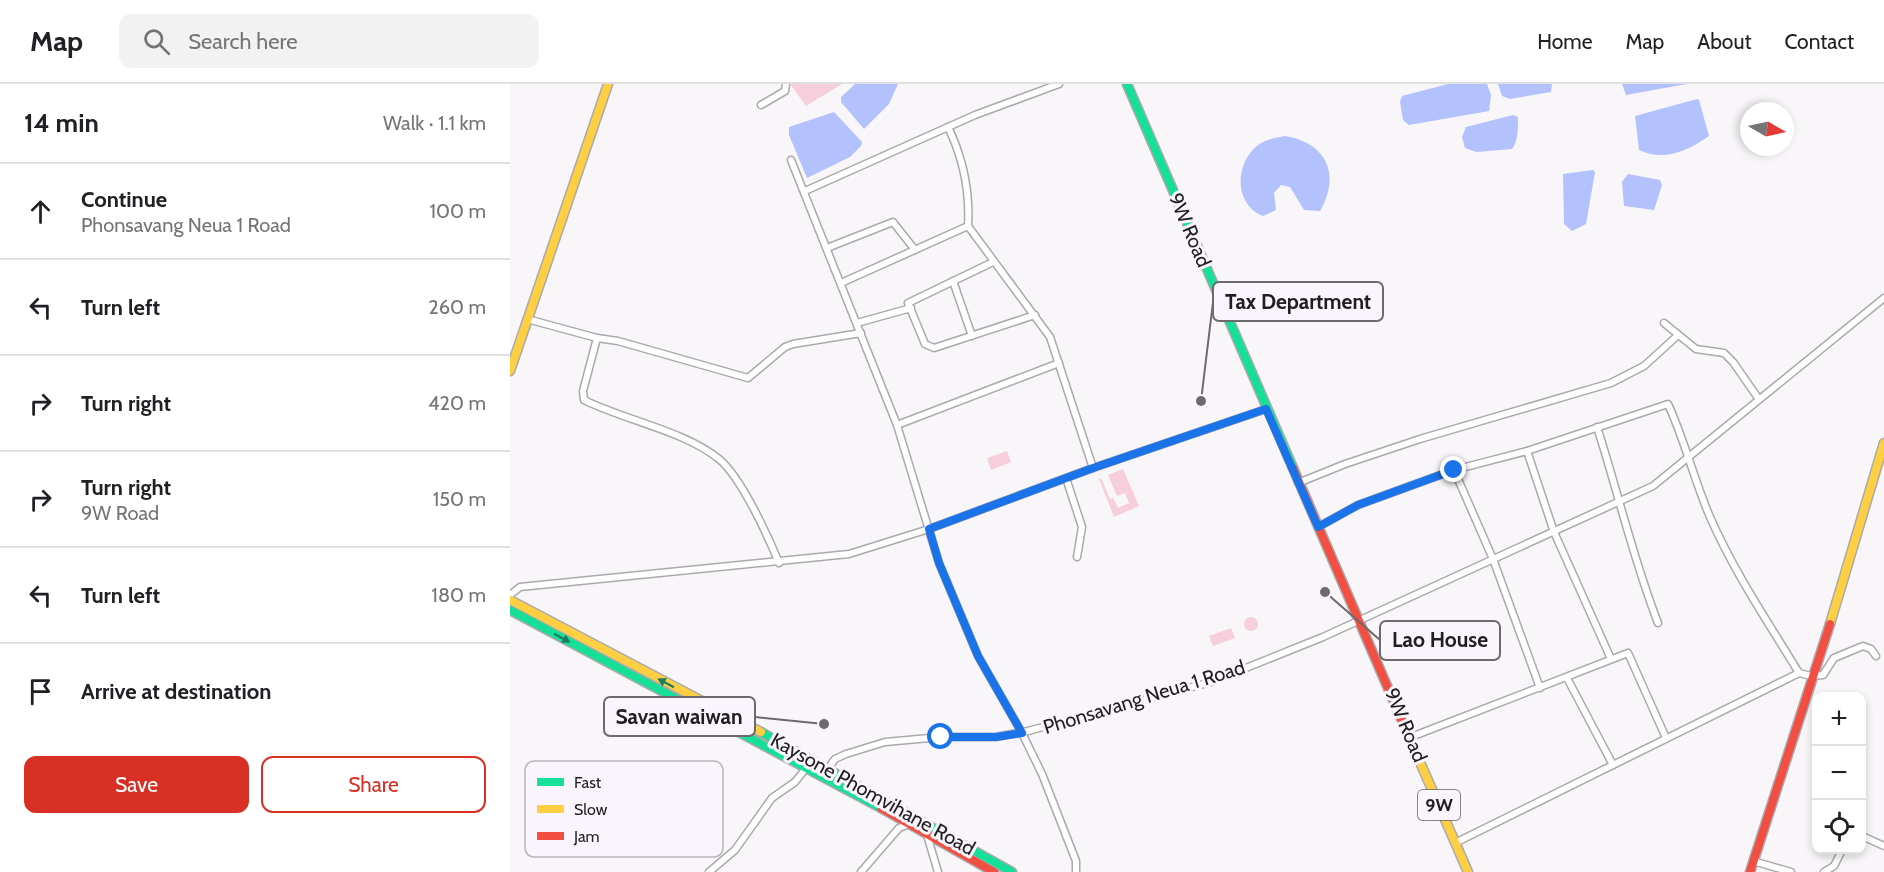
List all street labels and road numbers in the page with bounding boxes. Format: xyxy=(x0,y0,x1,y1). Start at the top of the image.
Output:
street label: 9W Road xyxy=(1164,189,1216,271)
street label: Phonsavang Neua 1 Road xyxy=(1040,655,1248,739)
street label: 9W Road xyxy=(1380,684,1432,766)
street label: Kaysone Phomvihane Road xyxy=(767,728,979,860)
road number: 9W xyxy=(1418,790,1460,820)

